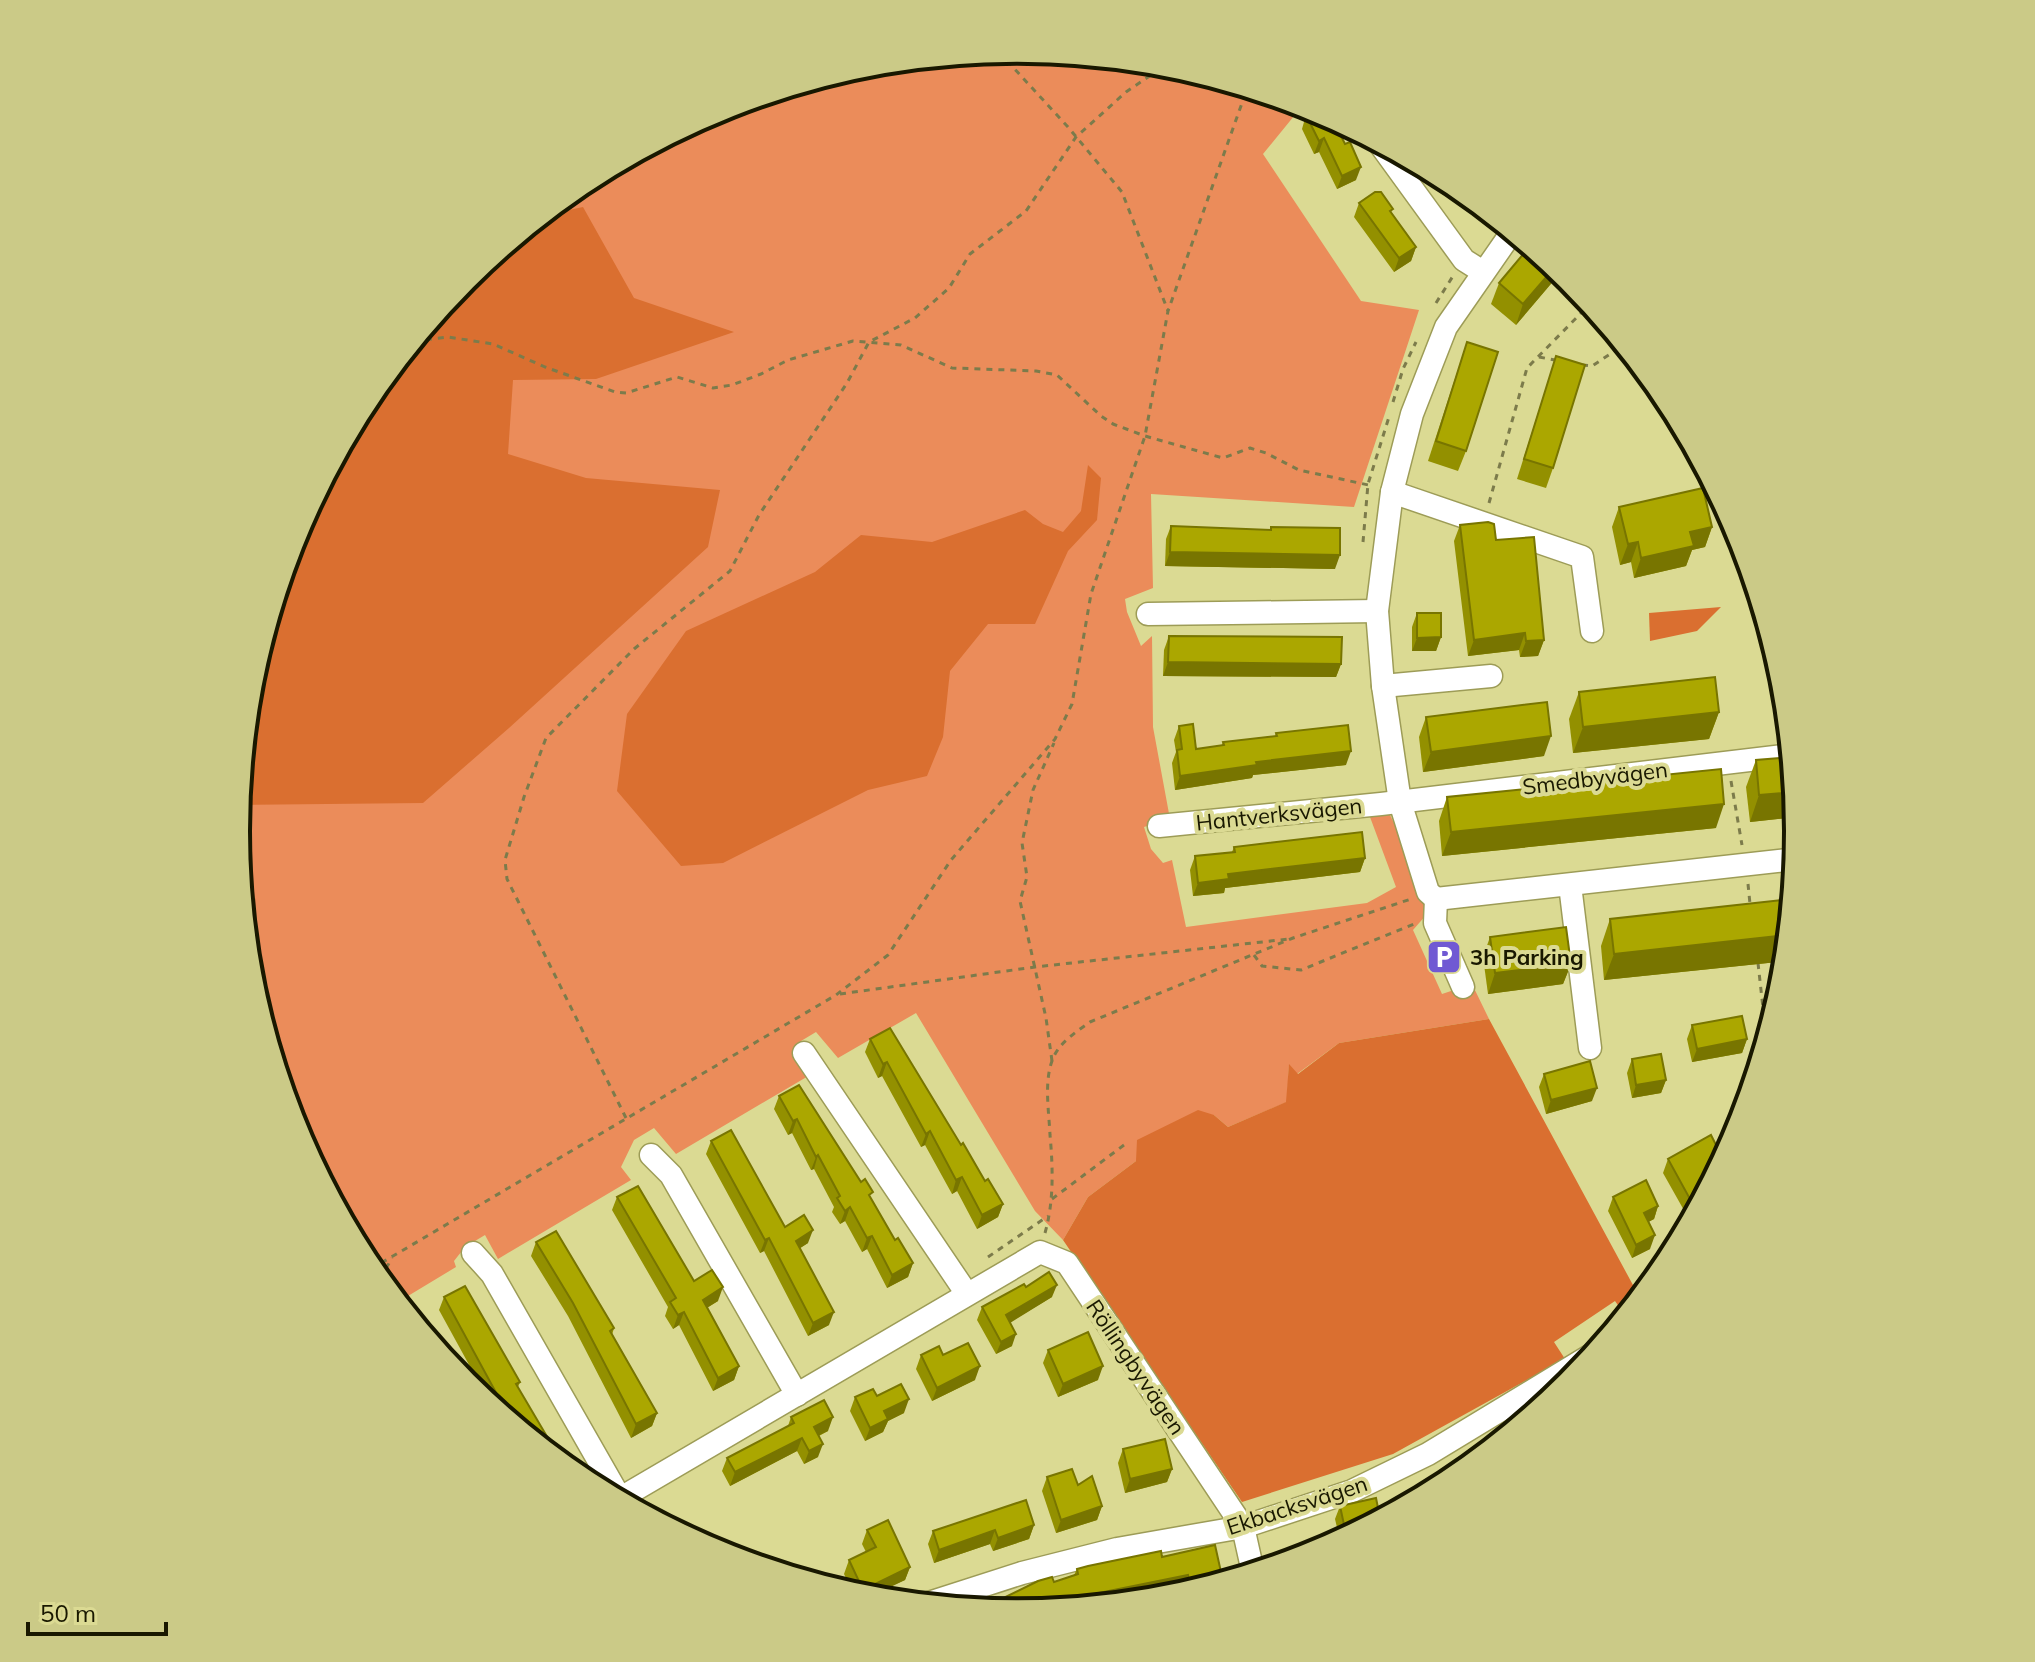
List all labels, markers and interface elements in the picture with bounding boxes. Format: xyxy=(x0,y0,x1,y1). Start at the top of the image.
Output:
street label: Smedbyvägen xyxy=(1521,755,1669,801)
street label: Hantverksvägen xyxy=(1194,791,1364,837)
parking icon: 3h Parking xyxy=(1425,938,1463,976)
place label: 3h Parking xyxy=(1470,943,1584,971)
street label: Röllingbyvägen xyxy=(1080,1294,1192,1440)
street label: Ekbacksvägen xyxy=(1223,1469,1371,1541)
scale bar xyxy=(28,1586,166,1636)
text: 50 m xyxy=(40,1598,96,1628)

